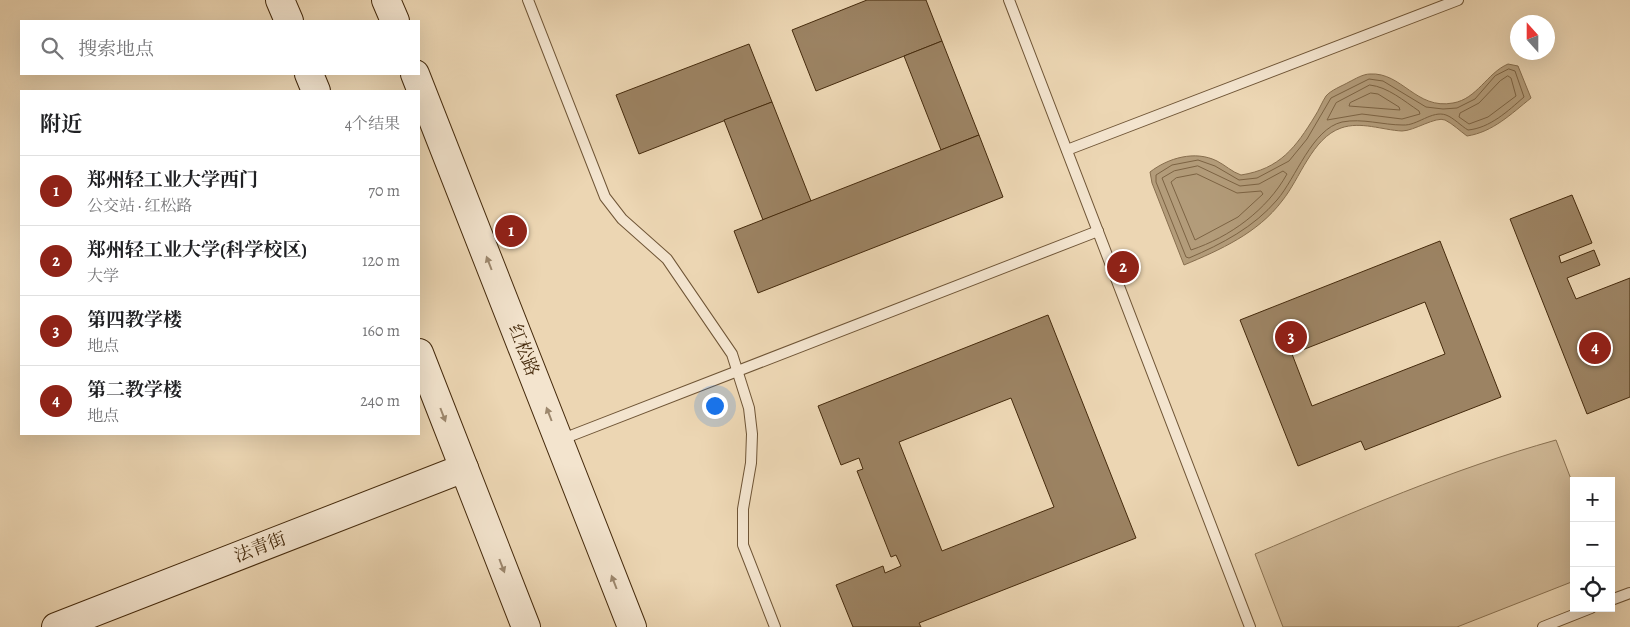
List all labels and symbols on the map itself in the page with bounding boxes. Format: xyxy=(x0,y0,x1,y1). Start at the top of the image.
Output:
north arrow xyxy=(1510,15,1555,60)
pin: 1 xyxy=(495,212,527,250)
pin: 2 xyxy=(1107,248,1139,286)
one-way arrow xyxy=(485,256,493,270)
pin: 3 xyxy=(1275,318,1307,356)
street label: 红松路 xyxy=(503,320,545,380)
pin: 4 xyxy=(1579,329,1611,367)
your location xyxy=(702,393,728,419)
one-way arrow xyxy=(545,406,553,421)
one-way arrow xyxy=(439,408,447,423)
street label: 法青街 xyxy=(230,526,290,568)
one-way arrow xyxy=(498,559,506,574)
one-way arrow xyxy=(610,574,618,589)

